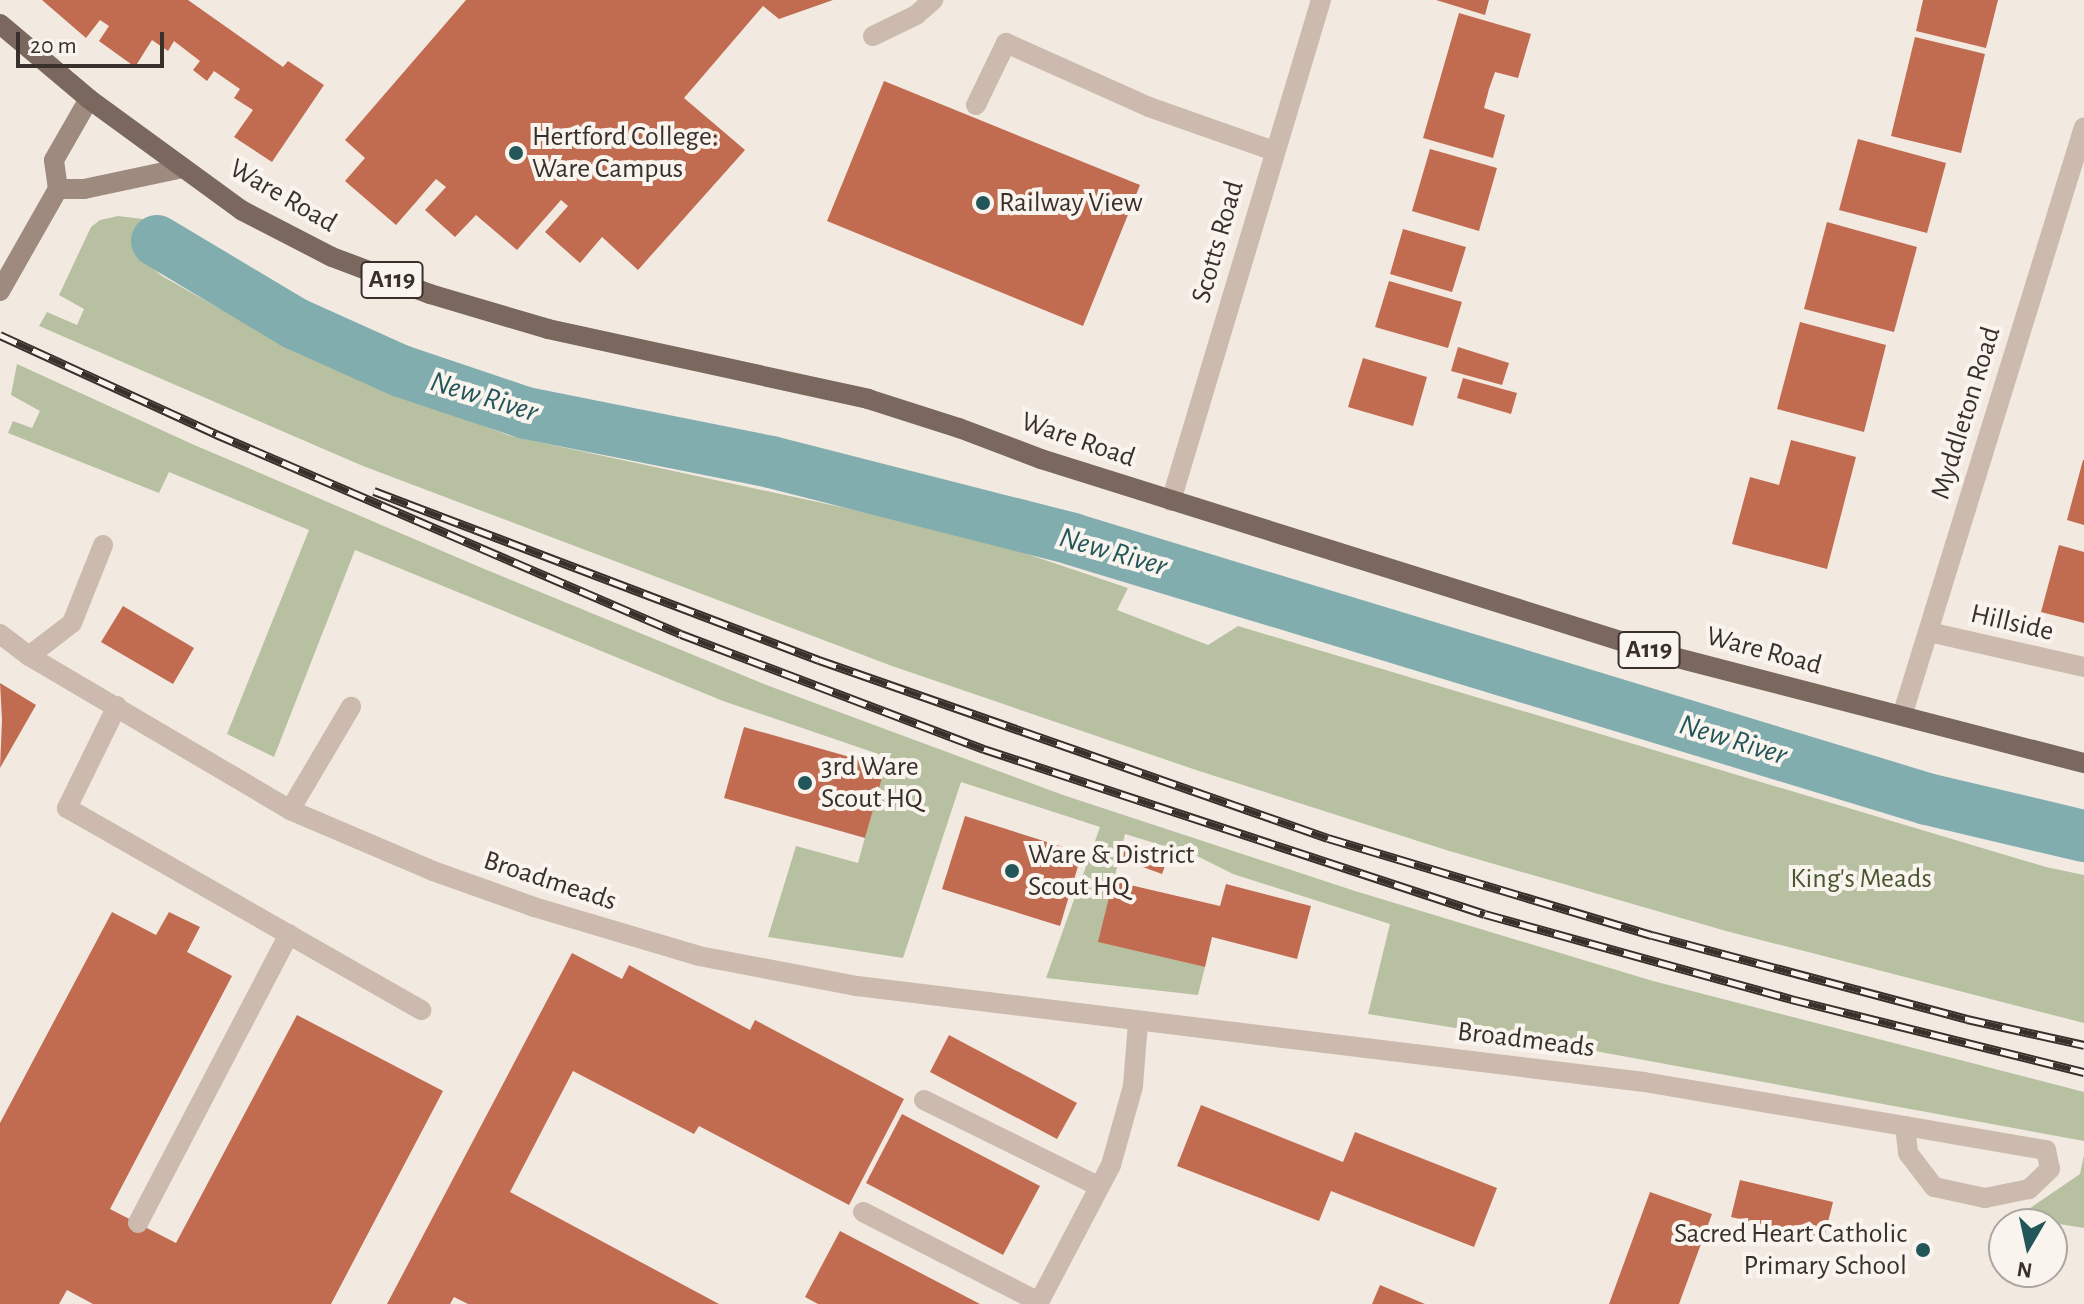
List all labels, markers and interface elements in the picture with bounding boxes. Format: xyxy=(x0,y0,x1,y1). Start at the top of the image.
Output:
scale bar xyxy=(20,16,168,66)
text: 20 m xyxy=(30,34,77,58)
place label: Hertford College: Ware Campus xyxy=(532,120,718,186)
marker: Hertford College: Ware Campus xyxy=(507,144,525,162)
street label: Ware Road xyxy=(223,152,343,240)
street label: Scotts Road xyxy=(1185,177,1251,307)
place label: Railway View xyxy=(999,186,1142,220)
marker: Railway View xyxy=(974,194,992,212)
road number: A119 xyxy=(360,258,424,302)
street label: Myddleton Road xyxy=(1924,323,2008,503)
water label: New River xyxy=(426,364,542,430)
street label: Ware Road xyxy=(1017,405,1139,475)
water label: New River xyxy=(1055,519,1171,585)
street label: Hillside xyxy=(1967,597,2057,649)
street label: Ware Road xyxy=(1702,619,1826,683)
road number: A119 xyxy=(1617,628,1681,672)
water label: New River xyxy=(1675,707,1791,773)
place label: 3rd Ware Scout HQ xyxy=(821,750,923,816)
marker: 3rd Ware Scout HQ xyxy=(796,774,814,792)
place label: Ware & District Scout HQ xyxy=(1028,838,1194,904)
street label: Broadmeads xyxy=(479,844,621,918)
marker: Ware & District Scout HQ xyxy=(1003,862,1021,880)
park label: King's Meads xyxy=(1790,862,1932,896)
street label: Broadmeads xyxy=(1455,1015,1597,1065)
north arrow xyxy=(1988,1208,2068,1288)
place label: Sacred Heart Catholic Primary School xyxy=(1674,1217,1907,1283)
marker: Sacred Heart Catholic Primary School xyxy=(1914,1241,1932,1259)
text: N xyxy=(2015,1258,2034,1282)

